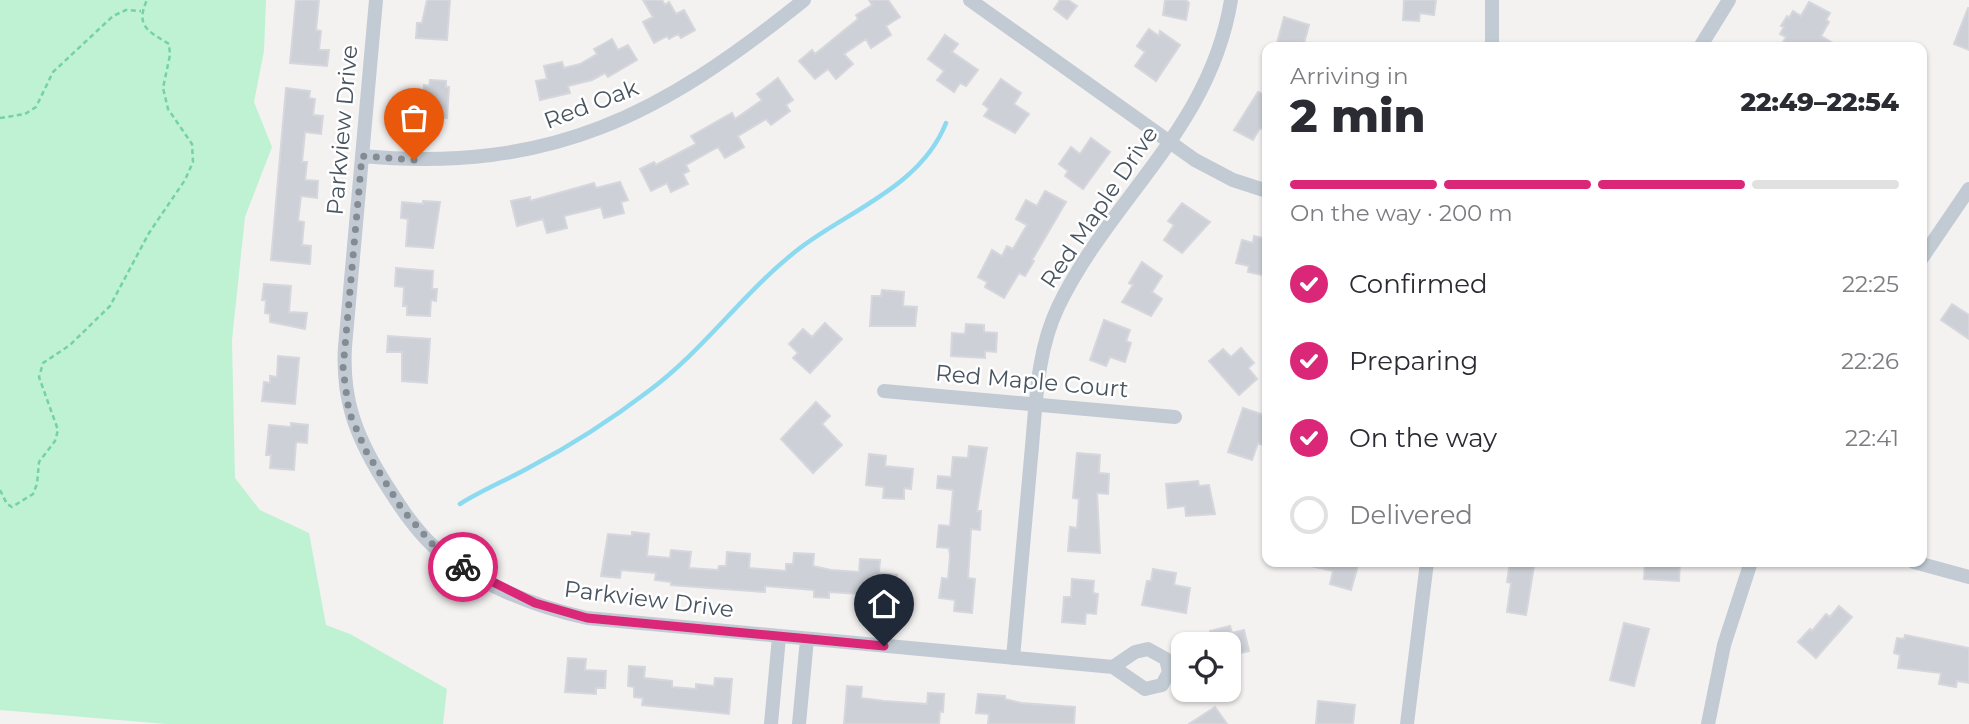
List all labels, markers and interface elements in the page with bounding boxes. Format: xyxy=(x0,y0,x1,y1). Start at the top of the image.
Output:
street label: Parkview Drive xyxy=(321,44,363,216)
text: Arriving in xyxy=(1290,62,1409,90)
street label: Red Oak xyxy=(540,73,642,135)
text: 22:49–22:54 xyxy=(1740,86,1899,118)
text: 2 min xyxy=(1290,87,1425,144)
pin xyxy=(384,88,444,160)
icon: bag xyxy=(395,99,433,137)
street label: Red Maple Drive xyxy=(1034,121,1164,293)
text: On the way · 200 m xyxy=(1290,199,1513,227)
icon: check xyxy=(1290,265,1328,303)
text: Confirmed xyxy=(1349,268,1488,300)
text: 22:25 xyxy=(1842,270,1899,298)
icon: check xyxy=(1290,342,1328,380)
text: Preparing xyxy=(1349,345,1478,377)
text: 22:26 xyxy=(1841,347,1899,375)
street label: Red Maple Court xyxy=(934,359,1130,403)
icon: check xyxy=(1290,419,1328,457)
text: On the way xyxy=(1349,422,1497,454)
text: 22:41 xyxy=(1845,424,1899,452)
text: Delivered xyxy=(1349,499,1473,531)
courier xyxy=(428,532,498,602)
icon: bike xyxy=(444,548,482,586)
pin xyxy=(854,574,914,646)
street label: Parkview Drive xyxy=(563,575,735,623)
icon: home xyxy=(865,585,903,623)
map controls xyxy=(1171,632,1241,702)
button: locate xyxy=(1171,632,1241,702)

